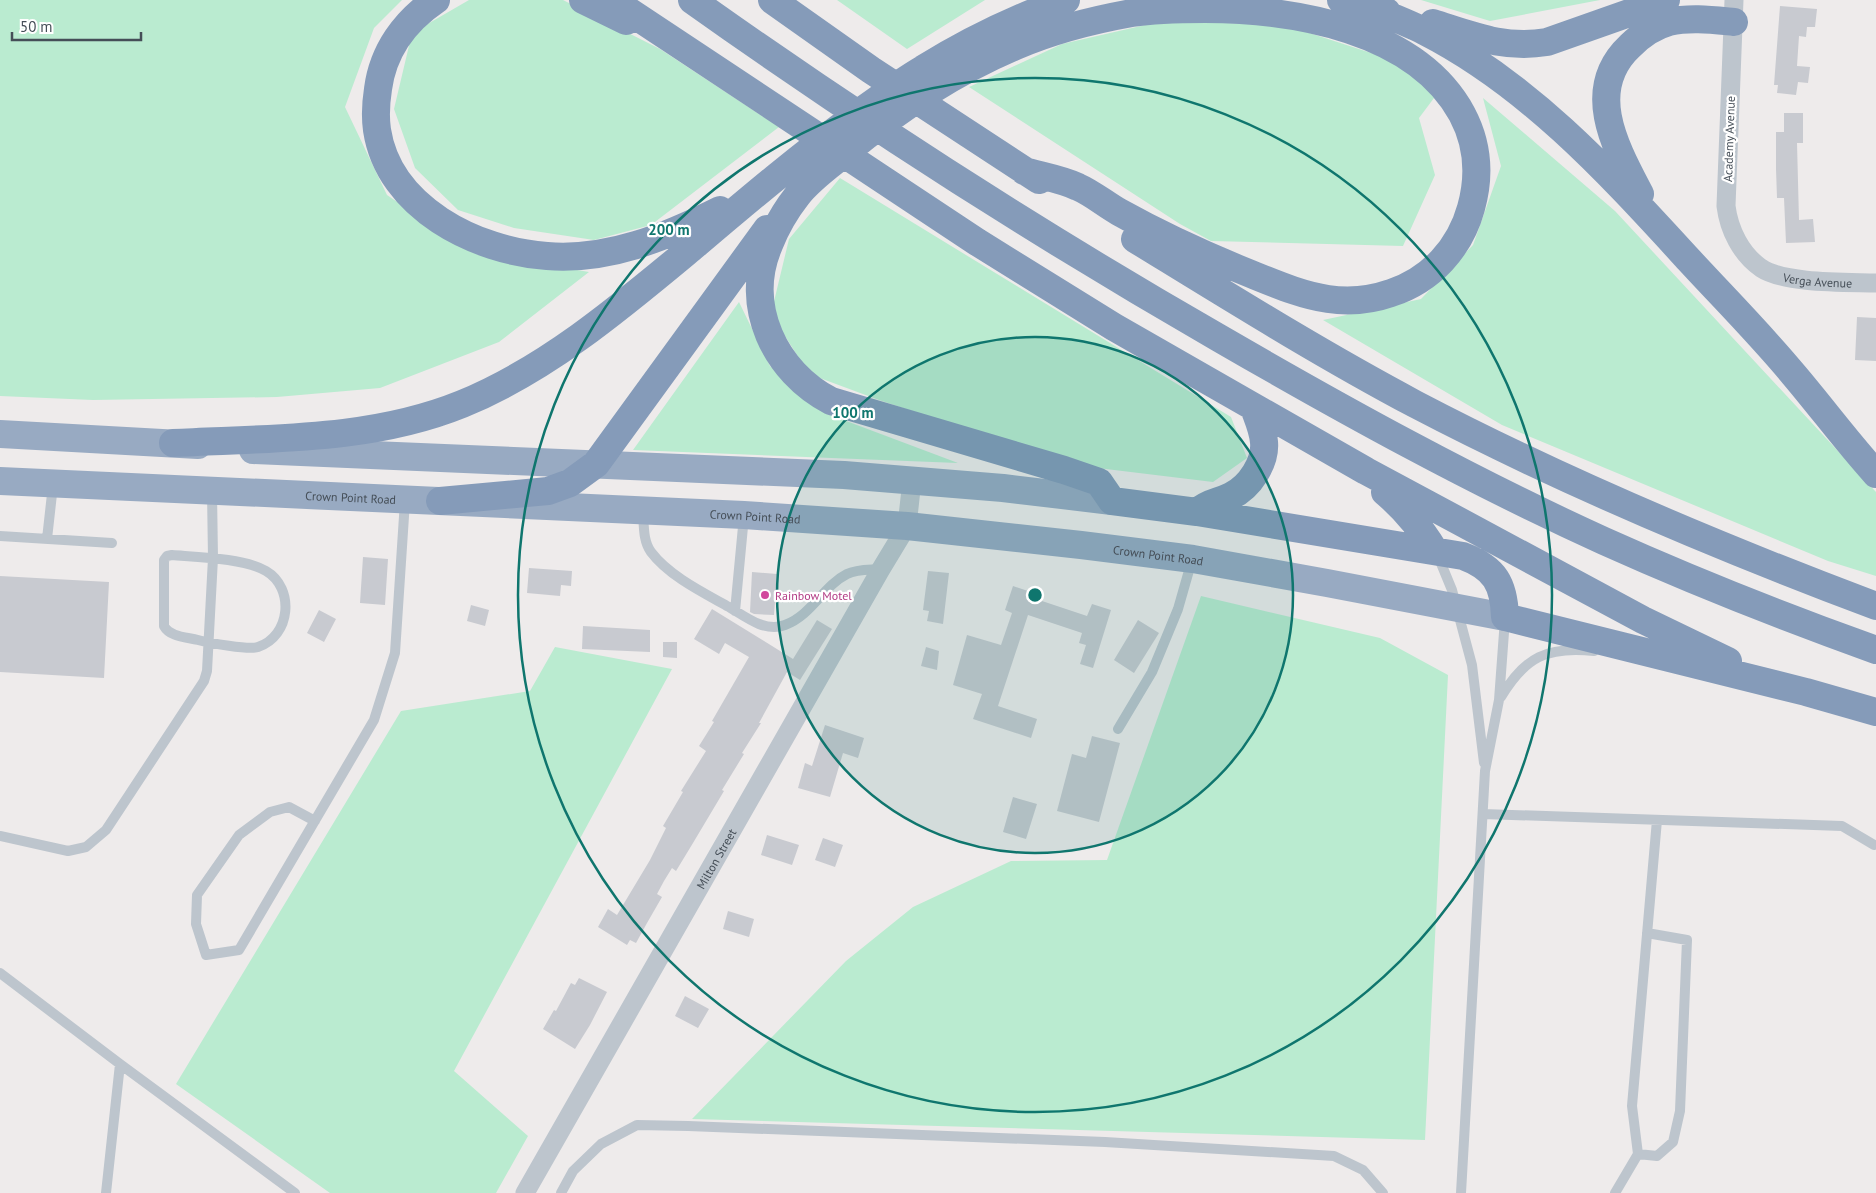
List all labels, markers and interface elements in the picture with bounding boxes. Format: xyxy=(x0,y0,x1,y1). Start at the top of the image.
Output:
scale bar xyxy=(12,10,141,42)
text: 50 m xyxy=(20,17,53,36)
street label: Academy Avenue xyxy=(1720,96,1738,182)
text: 200 m xyxy=(648,220,690,239)
street label: Verga Avenue xyxy=(1781,269,1852,290)
text: 100 m xyxy=(832,403,874,422)
street label: Crown Point Road xyxy=(305,487,396,507)
street label: Crown Point Road xyxy=(709,506,801,526)
street label: Crown Point Road xyxy=(1112,542,1205,568)
centre of rings xyxy=(1026,586,1044,604)
place label: Rainbow Motel xyxy=(775,588,852,603)
marker: Rainbow Motel xyxy=(759,589,771,601)
street label: Milton Street xyxy=(693,826,739,891)

